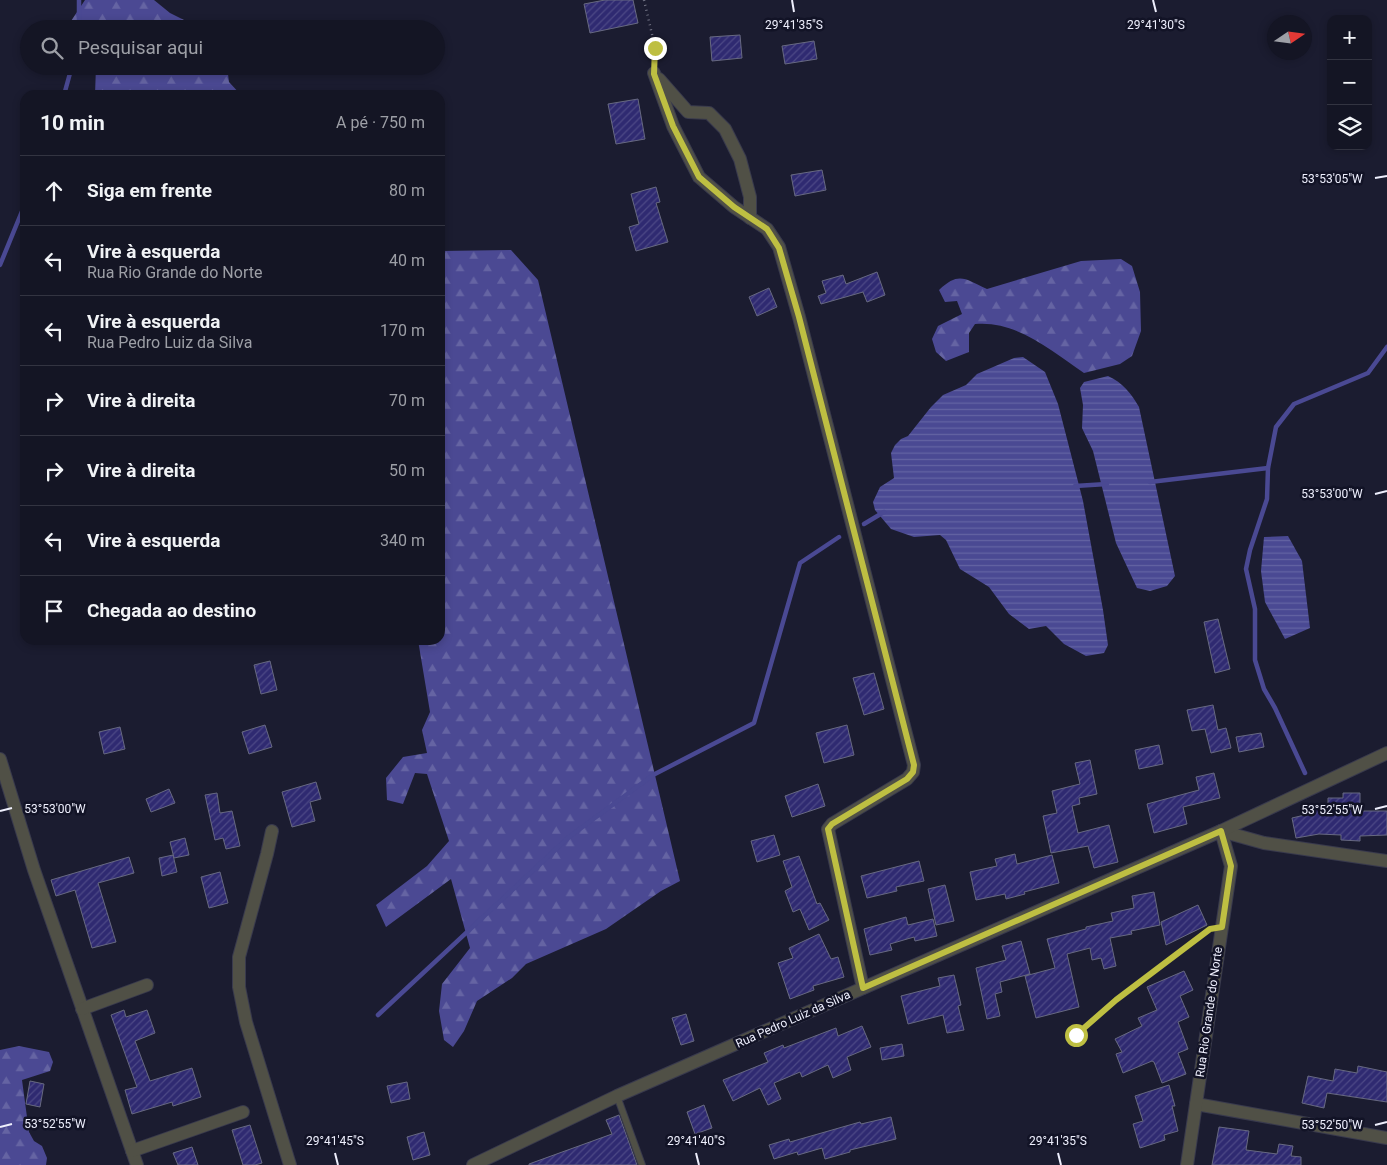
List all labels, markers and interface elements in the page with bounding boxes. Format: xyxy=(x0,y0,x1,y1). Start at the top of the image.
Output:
north arrow xyxy=(1267,15,1312,60)
map controls xyxy=(1327,15,1372,150)
button: + xyxy=(1327,15,1372,60)
text: 29°41'35"S xyxy=(765,18,823,32)
text: 29°41'30"S xyxy=(1127,18,1185,32)
search box xyxy=(20,20,445,75)
icon: search xyxy=(38,34,66,62)
text: Pesquisar aqui xyxy=(78,36,203,59)
route end xyxy=(644,37,667,60)
button: − xyxy=(1327,60,1372,105)
button: layers xyxy=(1327,105,1372,150)
text: 10 min xyxy=(40,111,105,135)
text: A pé · 750 m xyxy=(336,113,425,132)
text: 53°53'05"W xyxy=(1301,172,1363,186)
icon: ahead xyxy=(40,177,68,205)
text: Siga em frente xyxy=(87,179,212,202)
text: 80 m xyxy=(389,181,425,200)
text: Vire à esquerda xyxy=(87,240,220,263)
icon: left xyxy=(40,247,68,275)
text: 40 m xyxy=(389,251,425,270)
text: Rua Rio Grande do Norte xyxy=(87,263,262,282)
text: Vire à esquerda xyxy=(87,310,220,333)
icon: left xyxy=(40,317,68,345)
text: 170 m xyxy=(380,321,425,340)
text: Rua Pedro Luiz da Silva xyxy=(87,333,252,352)
icon: right xyxy=(40,387,68,415)
text: Vire à direita xyxy=(87,389,196,412)
text: 70 m xyxy=(389,391,425,410)
icon: right xyxy=(40,457,68,485)
text: Vire à direita xyxy=(87,459,196,482)
text: 50 m xyxy=(389,461,425,480)
text: 53°53'00"W xyxy=(1301,487,1363,501)
icon: left xyxy=(40,527,68,555)
text: Vire à esquerda xyxy=(87,529,220,552)
text: 340 m xyxy=(380,531,425,550)
icon: arrive xyxy=(40,597,68,625)
text: Chegada ao destino xyxy=(87,599,256,622)
text: 53°53'00"W xyxy=(24,802,86,816)
text: 53°52'55"W xyxy=(1301,803,1363,817)
street label: Rua Rio Grande do Norte xyxy=(1193,946,1225,1078)
street label: Rua Pedro Luiz da Silva xyxy=(733,987,853,1051)
route start xyxy=(1065,1024,1088,1047)
text: 53°52'55"W xyxy=(24,1117,86,1131)
text: 53°52'50"W xyxy=(1301,1118,1363,1132)
text: 29°41'45"S xyxy=(306,1134,364,1148)
text: 29°41'40"S xyxy=(667,1134,725,1148)
text: 29°41'35"S xyxy=(1029,1134,1087,1148)

